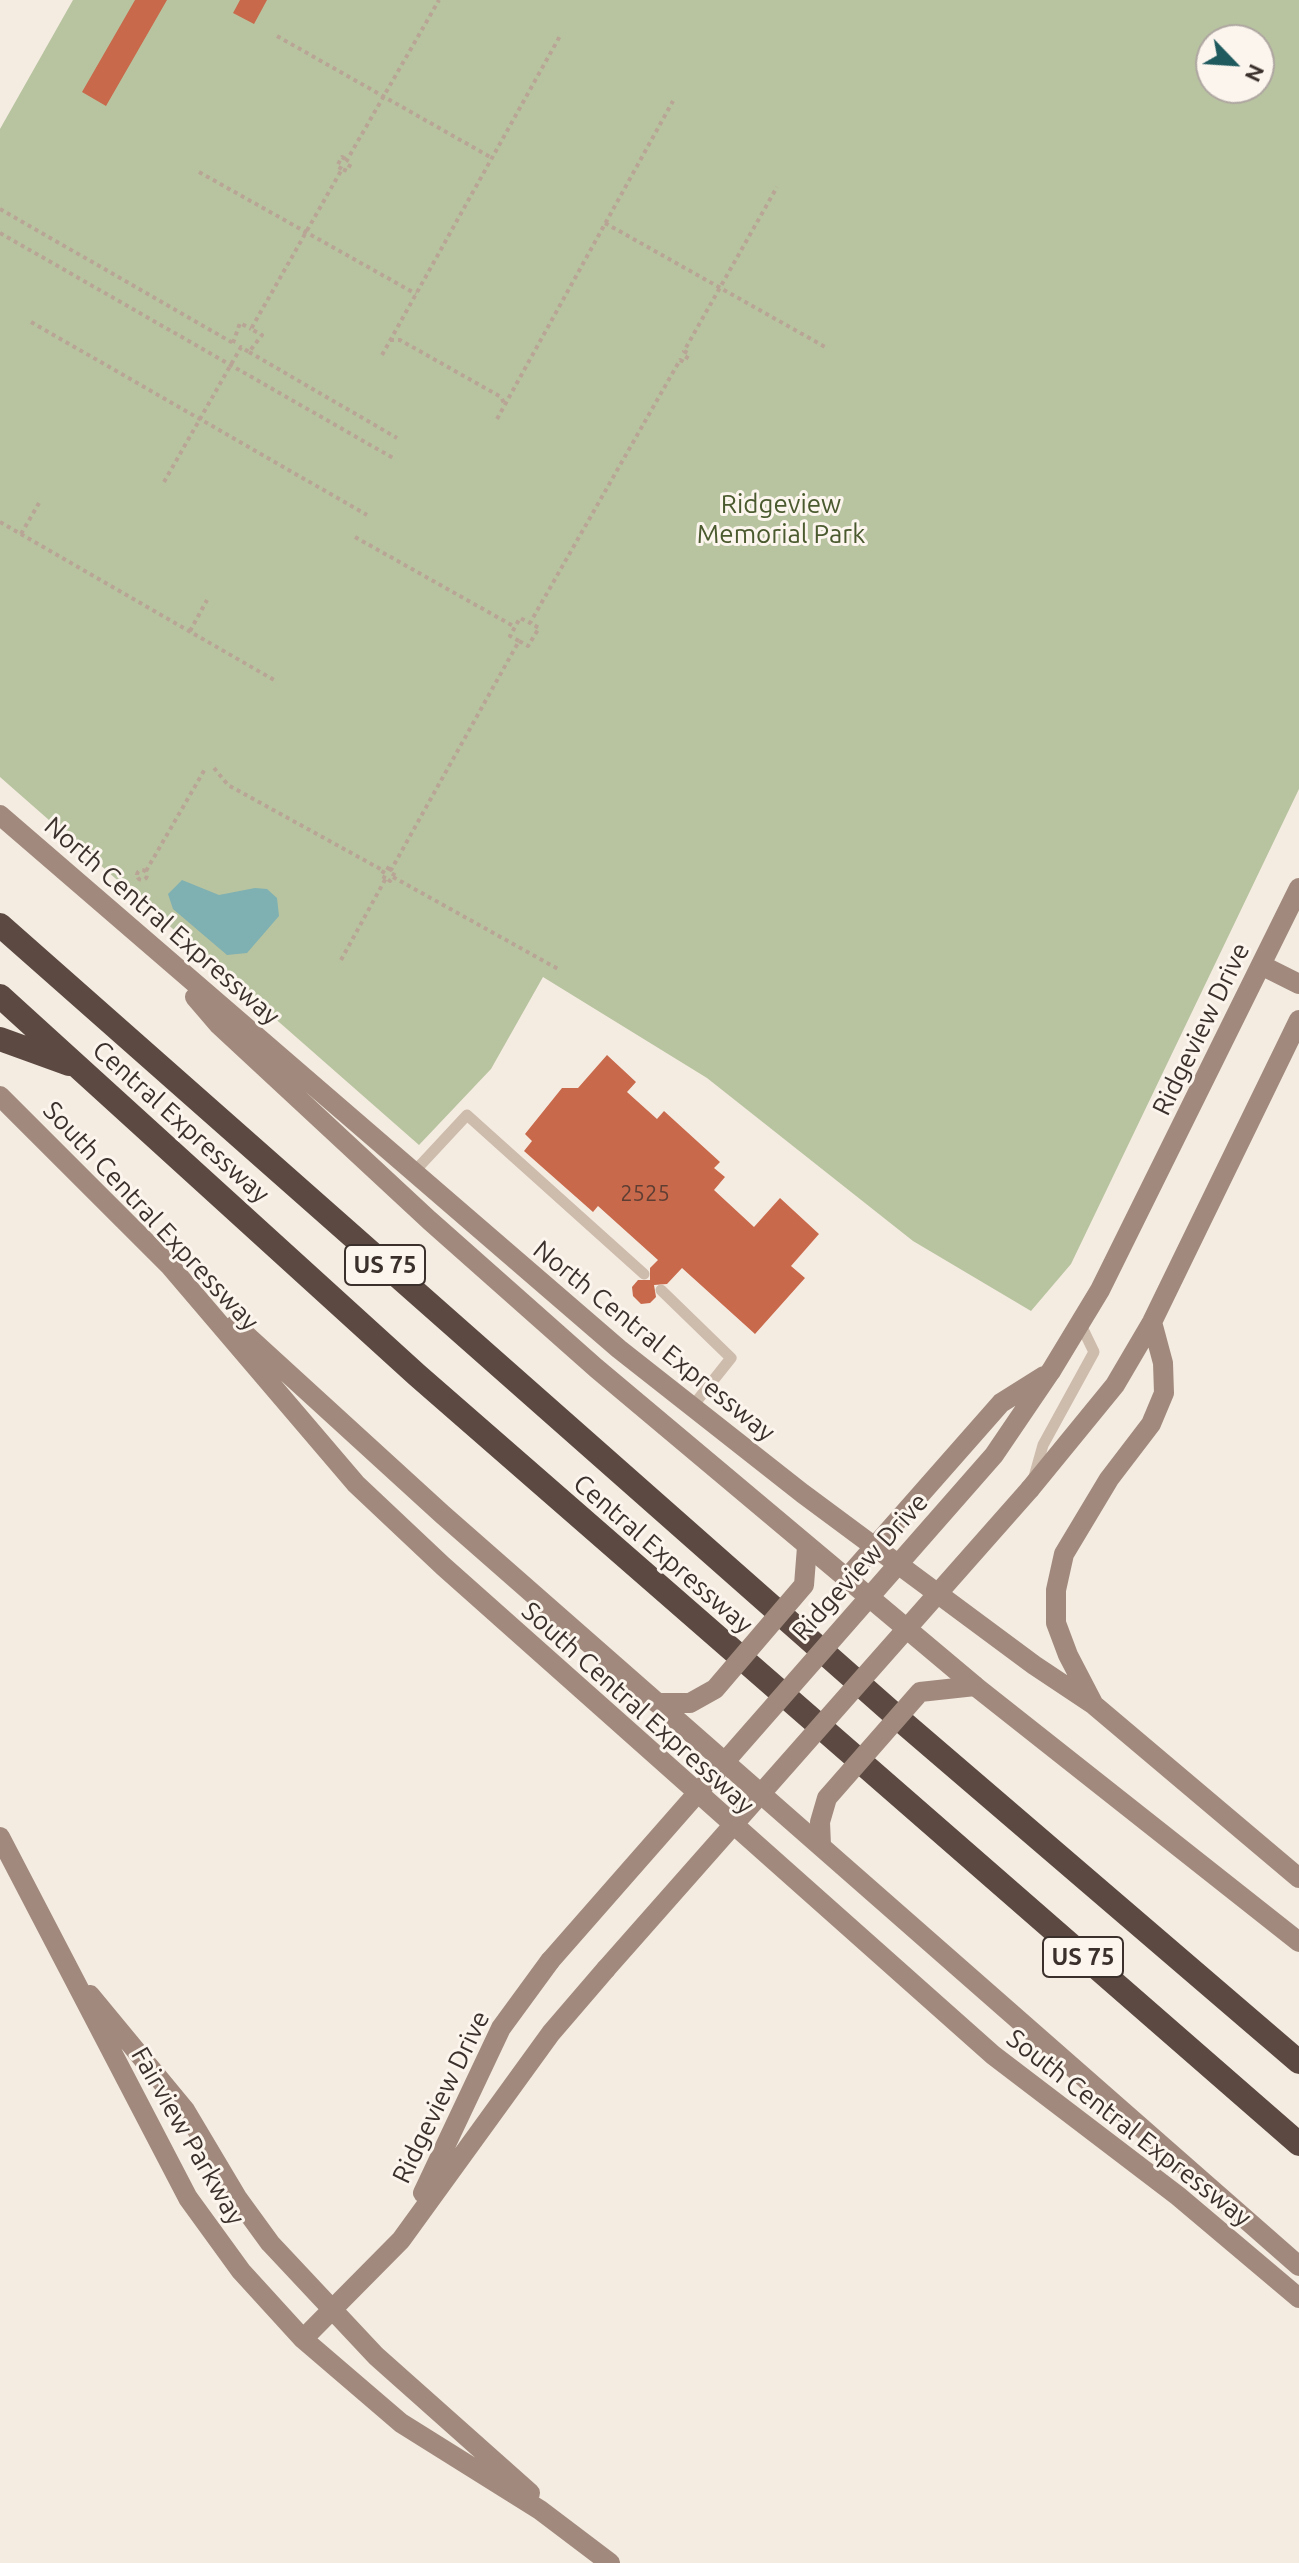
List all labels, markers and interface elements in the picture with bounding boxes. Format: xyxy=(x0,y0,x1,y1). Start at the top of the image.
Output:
north arrow xyxy=(1195,24,1275,104)
text: N xyxy=(1241,61,1270,86)
park label: Ridgeview Memorial Park xyxy=(697,488,865,550)
street label: North Central Expressway xyxy=(38,810,286,1032)
street label: Ridgeview Drive xyxy=(1146,938,1256,1120)
street label: Central Expressway xyxy=(86,1034,276,1210)
street label: South Central Expressway xyxy=(37,1095,265,1337)
house number: 2525 xyxy=(620,1181,670,1207)
street label: North Central Expressway xyxy=(527,1234,781,1448)
road number: US 75 xyxy=(345,1245,425,1285)
street label: Central Expressway xyxy=(567,1468,759,1640)
street label: Ridgeview Drive xyxy=(786,1487,934,1647)
street label: South Central Expressway xyxy=(515,1595,761,1821)
road number: US 75 xyxy=(1043,1937,1123,1977)
street label: Ridgeview Drive xyxy=(386,2006,496,2188)
street label: South Central Expressway xyxy=(1000,2023,1258,2233)
street label: Fairview Parkway xyxy=(124,2042,252,2230)

